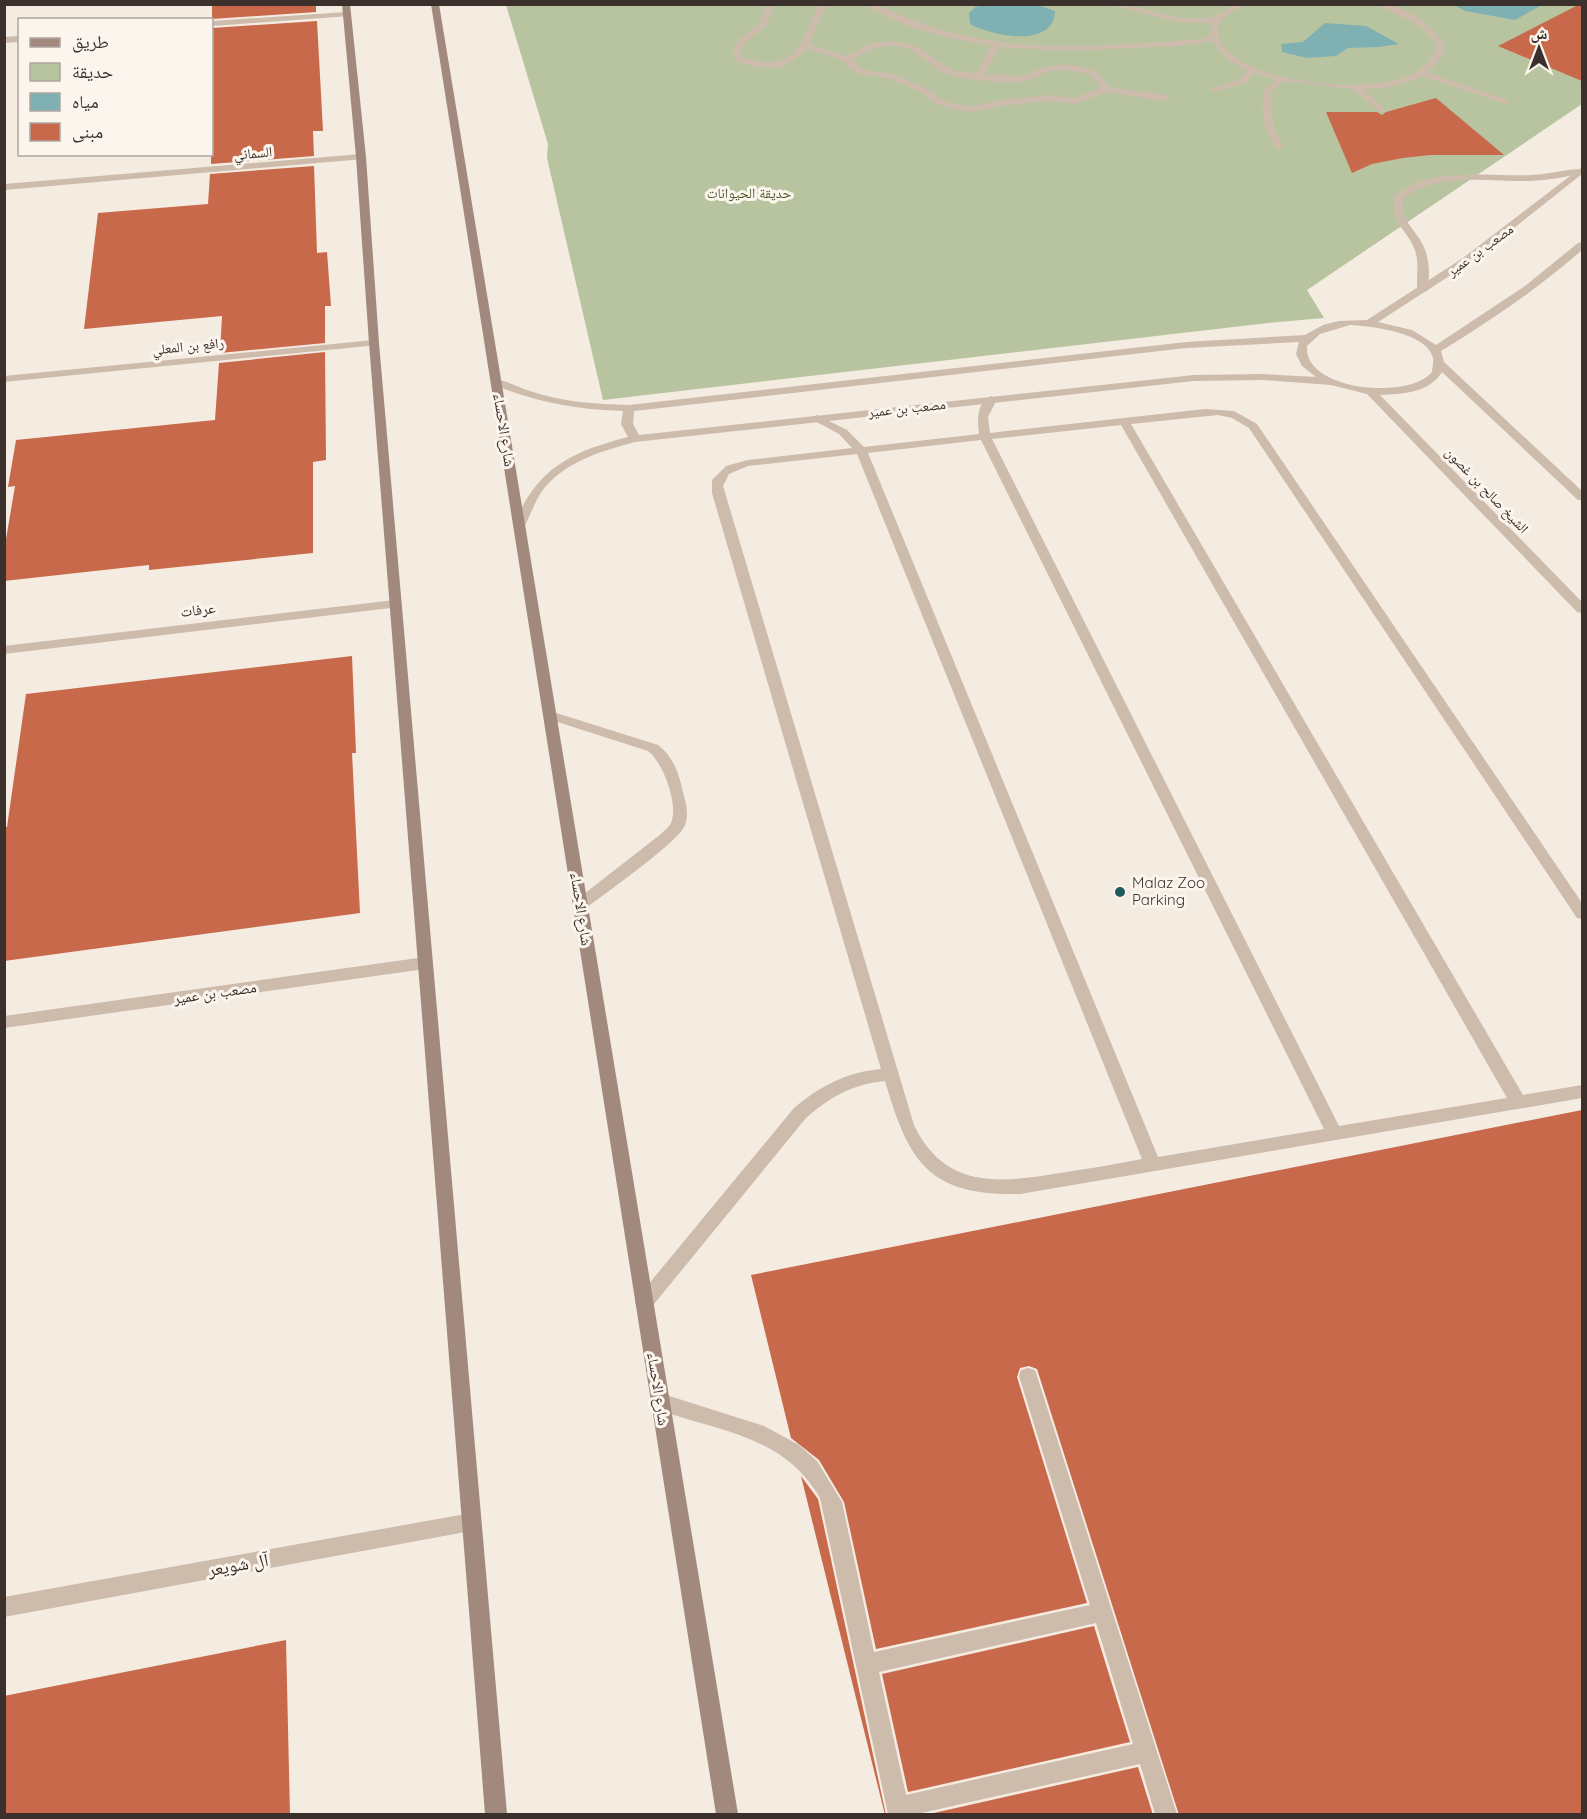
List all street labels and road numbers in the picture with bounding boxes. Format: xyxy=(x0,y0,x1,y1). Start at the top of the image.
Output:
street label: السماني xyxy=(233,142,273,166)
street label: مصعب بن عمير xyxy=(1442,220,1517,281)
street label: رافع بن المعلي xyxy=(151,333,225,361)
street label: شارع الاحساء xyxy=(488,392,520,468)
street label: مصعب بن عمير xyxy=(866,395,947,421)
street label: الشيخ صالح بن غصون xyxy=(1441,443,1533,538)
street label: عرفات xyxy=(179,598,217,621)
street label: شارع الاحساء xyxy=(565,871,597,947)
street label: مصعب بن عمير xyxy=(171,977,258,1009)
street label: شارع الاحساء xyxy=(642,1351,674,1427)
street label: آل شويعر xyxy=(205,1548,270,1581)

